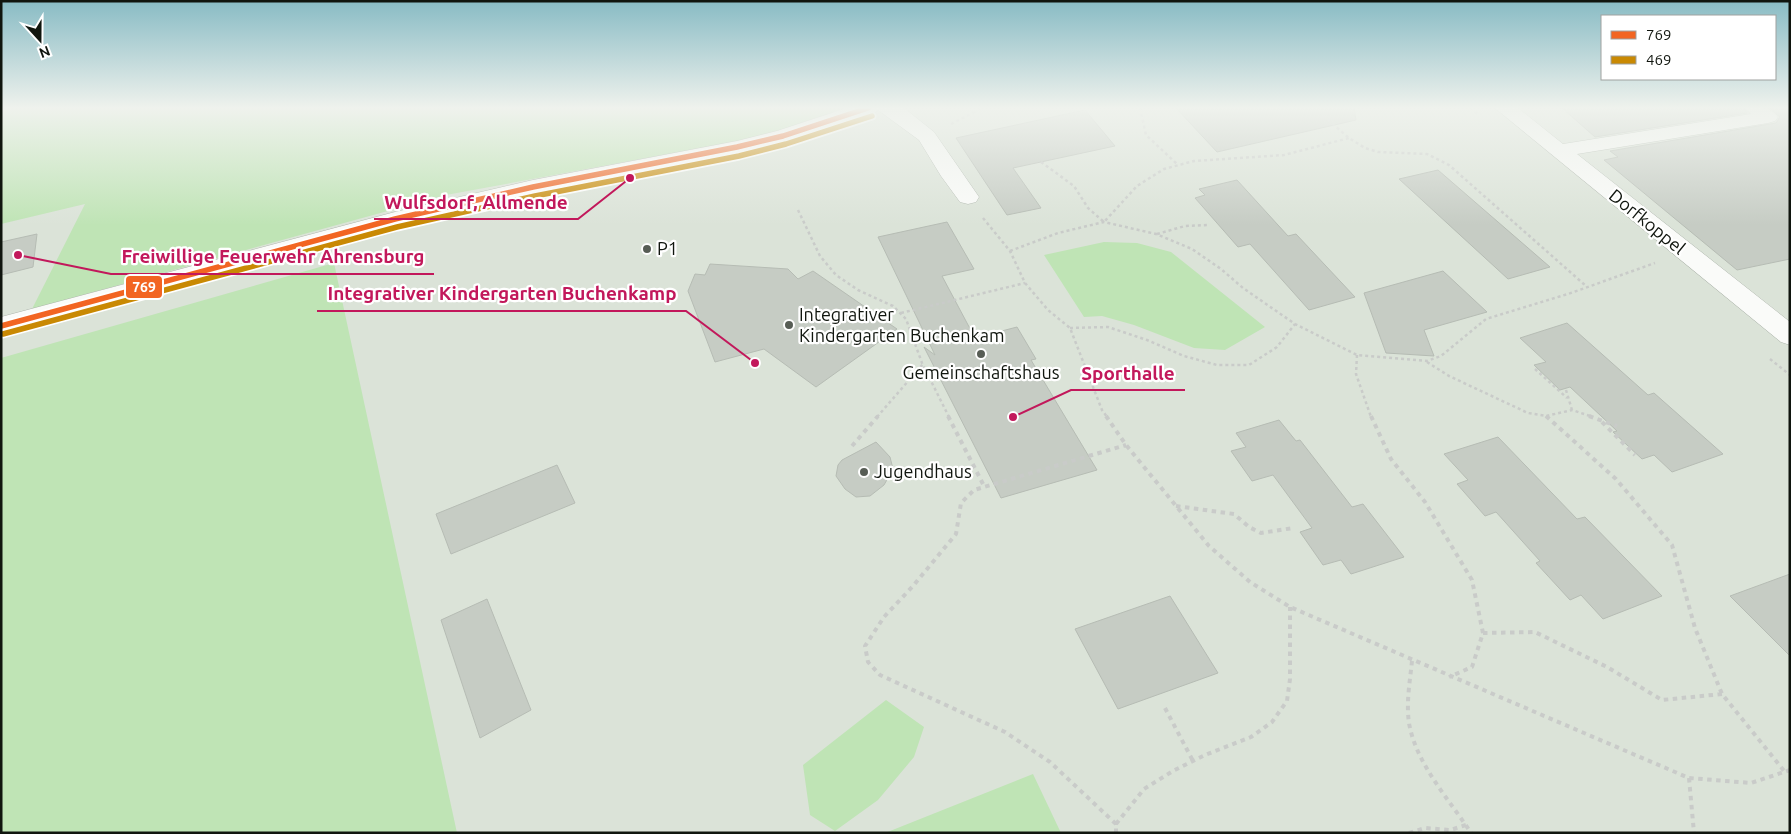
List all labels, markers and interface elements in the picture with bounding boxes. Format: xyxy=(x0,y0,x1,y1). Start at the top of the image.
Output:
north arrow xyxy=(15,15,65,65)
legend xyxy=(1601,15,1776,80)
text: 769 xyxy=(1646,26,1671,43)
text: N xyxy=(37,43,52,61)
text: 469 xyxy=(1646,51,1671,68)
callout: Wulfsdorf, Allmende xyxy=(374,185,578,219)
street label: Dorfkoppel xyxy=(1606,185,1690,258)
text: Wulfsdorf, Allmende xyxy=(384,191,568,213)
place label: P1 xyxy=(657,238,678,258)
callout: Freiwillige Feuerwehr Ahrensburg xyxy=(111,240,434,274)
marker: P1 xyxy=(641,243,653,255)
text: Freiwillige Feuerwehr Ahrensburg xyxy=(121,245,425,267)
line badge: 769 xyxy=(125,275,163,299)
callout: Integrativer Kindergarten Buchenkamp xyxy=(317,277,686,311)
text: 769 xyxy=(132,279,156,295)
text: Integrativer Kindergarten Buchenkamp xyxy=(327,282,677,304)
place label: Integrativer Kindergarten Buchenkam xyxy=(799,304,1004,345)
marker: Integrativer Kindergarten Buchenkam xyxy=(783,319,795,331)
marker: Gemeinschaftshaus xyxy=(975,348,987,360)
callout: Sporthalle xyxy=(1071,356,1185,390)
place label: Gemeinschaftshaus xyxy=(902,362,1060,382)
text: Sporthalle xyxy=(1081,362,1175,384)
place label: Jugendhaus xyxy=(874,461,972,481)
marker: Jugendhaus xyxy=(858,466,870,478)

